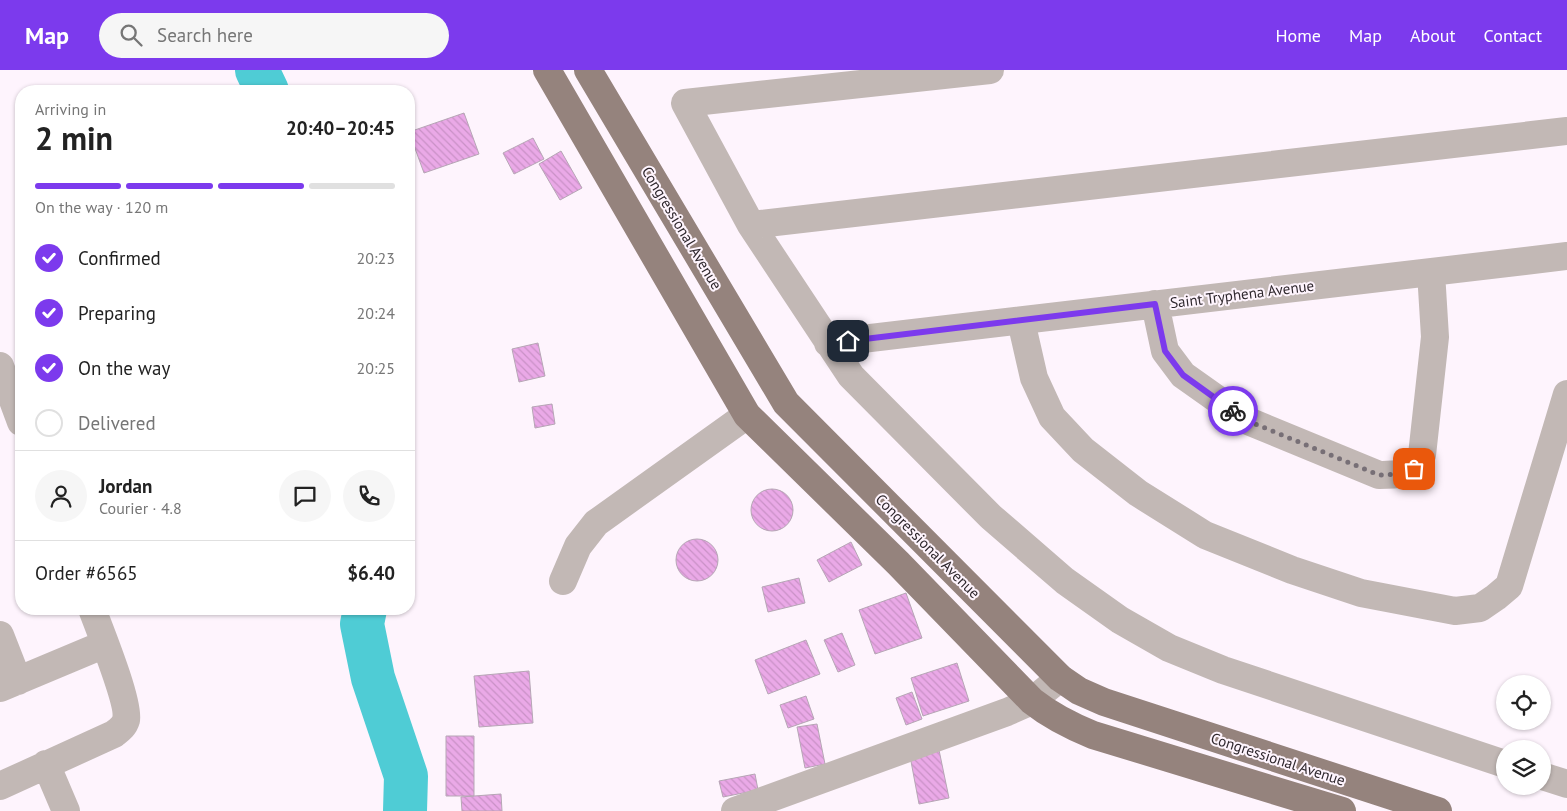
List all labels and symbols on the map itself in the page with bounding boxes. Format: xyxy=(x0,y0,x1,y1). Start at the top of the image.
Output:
street label: Congressional Avenue xyxy=(638,163,726,293)
street label: Saint Tryphena Avenue xyxy=(1169,276,1315,312)
pin xyxy=(827,320,869,362)
courier xyxy=(1208,386,1258,436)
pin xyxy=(1393,448,1435,490)
street label: Congressional Avenue xyxy=(872,490,984,602)
street label: Congressional Avenue xyxy=(1208,728,1348,790)

